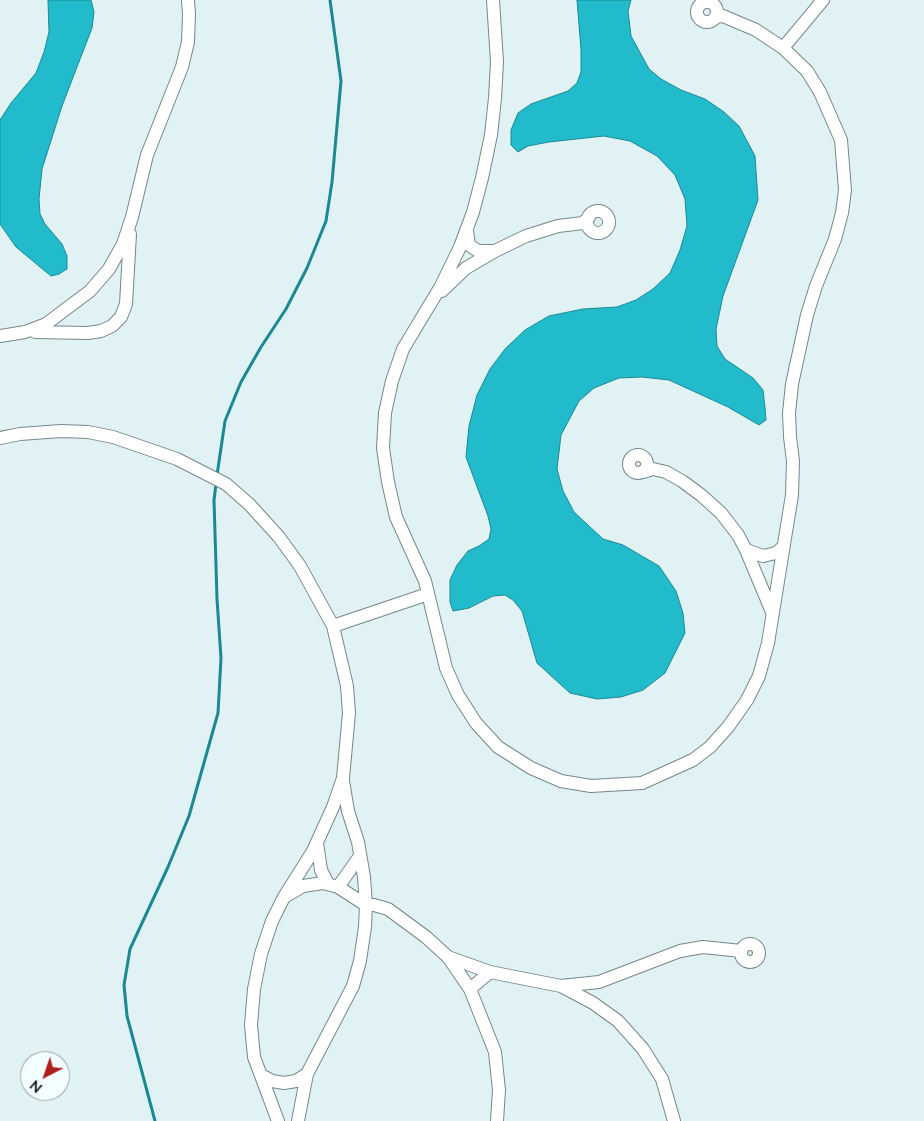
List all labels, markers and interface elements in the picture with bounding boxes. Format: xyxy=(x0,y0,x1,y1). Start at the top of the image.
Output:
north arrow xyxy=(20,1051,70,1101)
text: N xyxy=(26,1077,45,1097)

